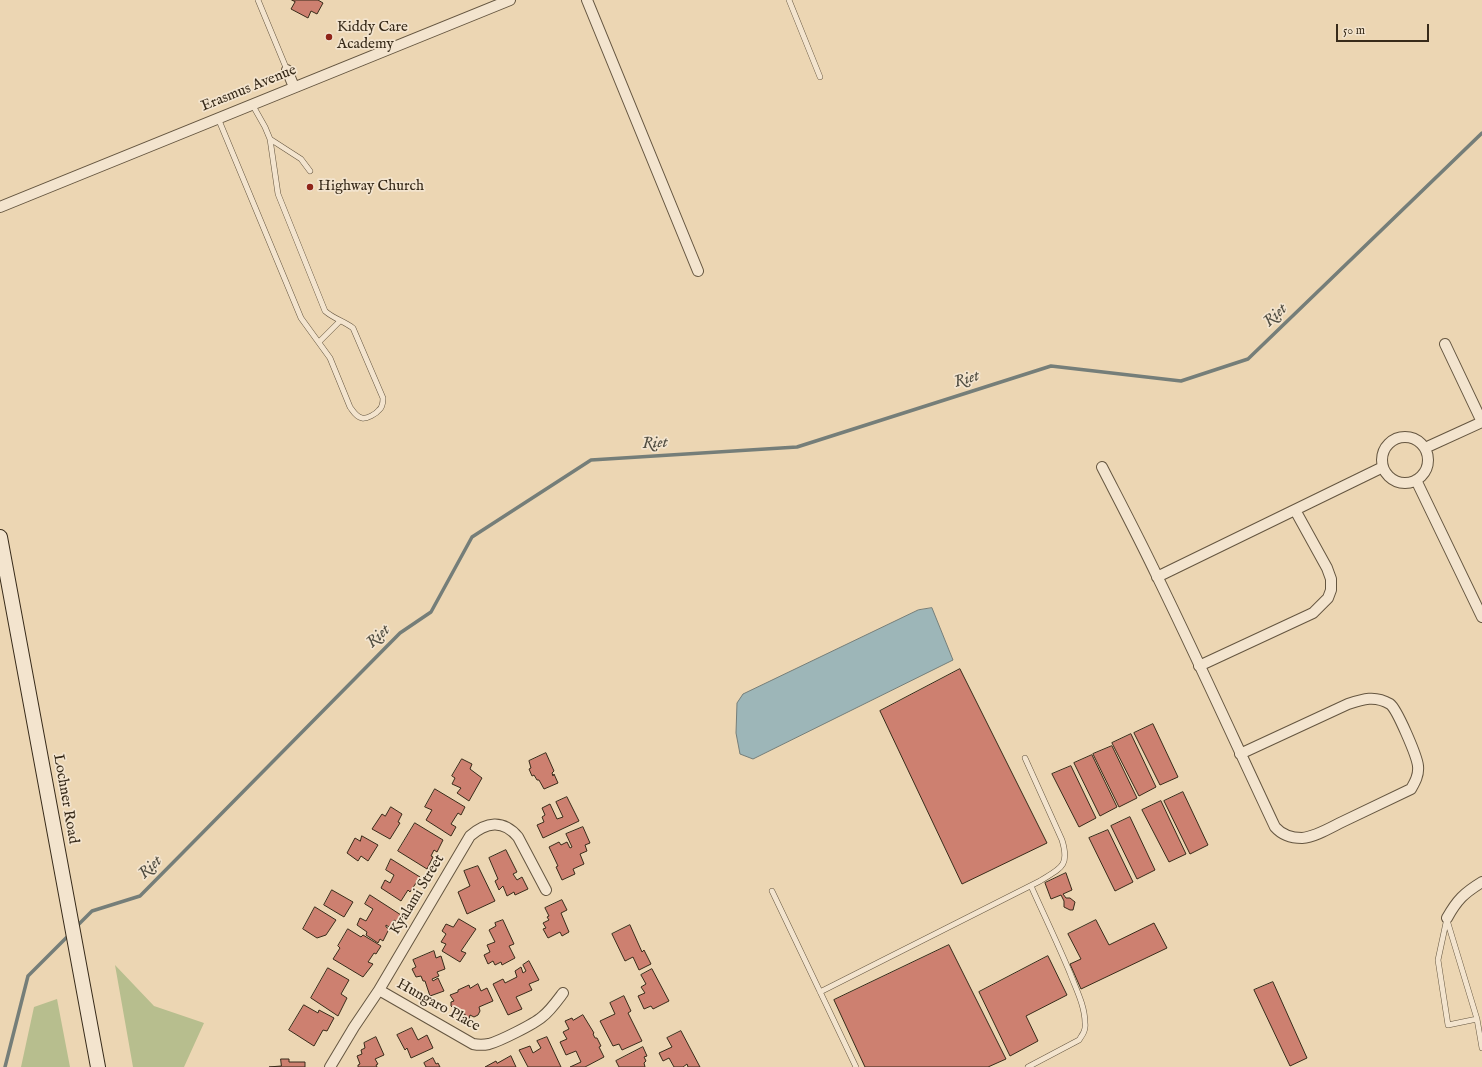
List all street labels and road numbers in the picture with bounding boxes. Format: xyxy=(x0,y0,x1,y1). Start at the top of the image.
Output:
street label: Erasmus Avenue xyxy=(199,62,299,116)
street label: Lochner Road xyxy=(48,753,82,845)
street label: Kyalami Street xyxy=(387,852,449,938)
street label: Hungaro Place xyxy=(393,976,483,1036)

